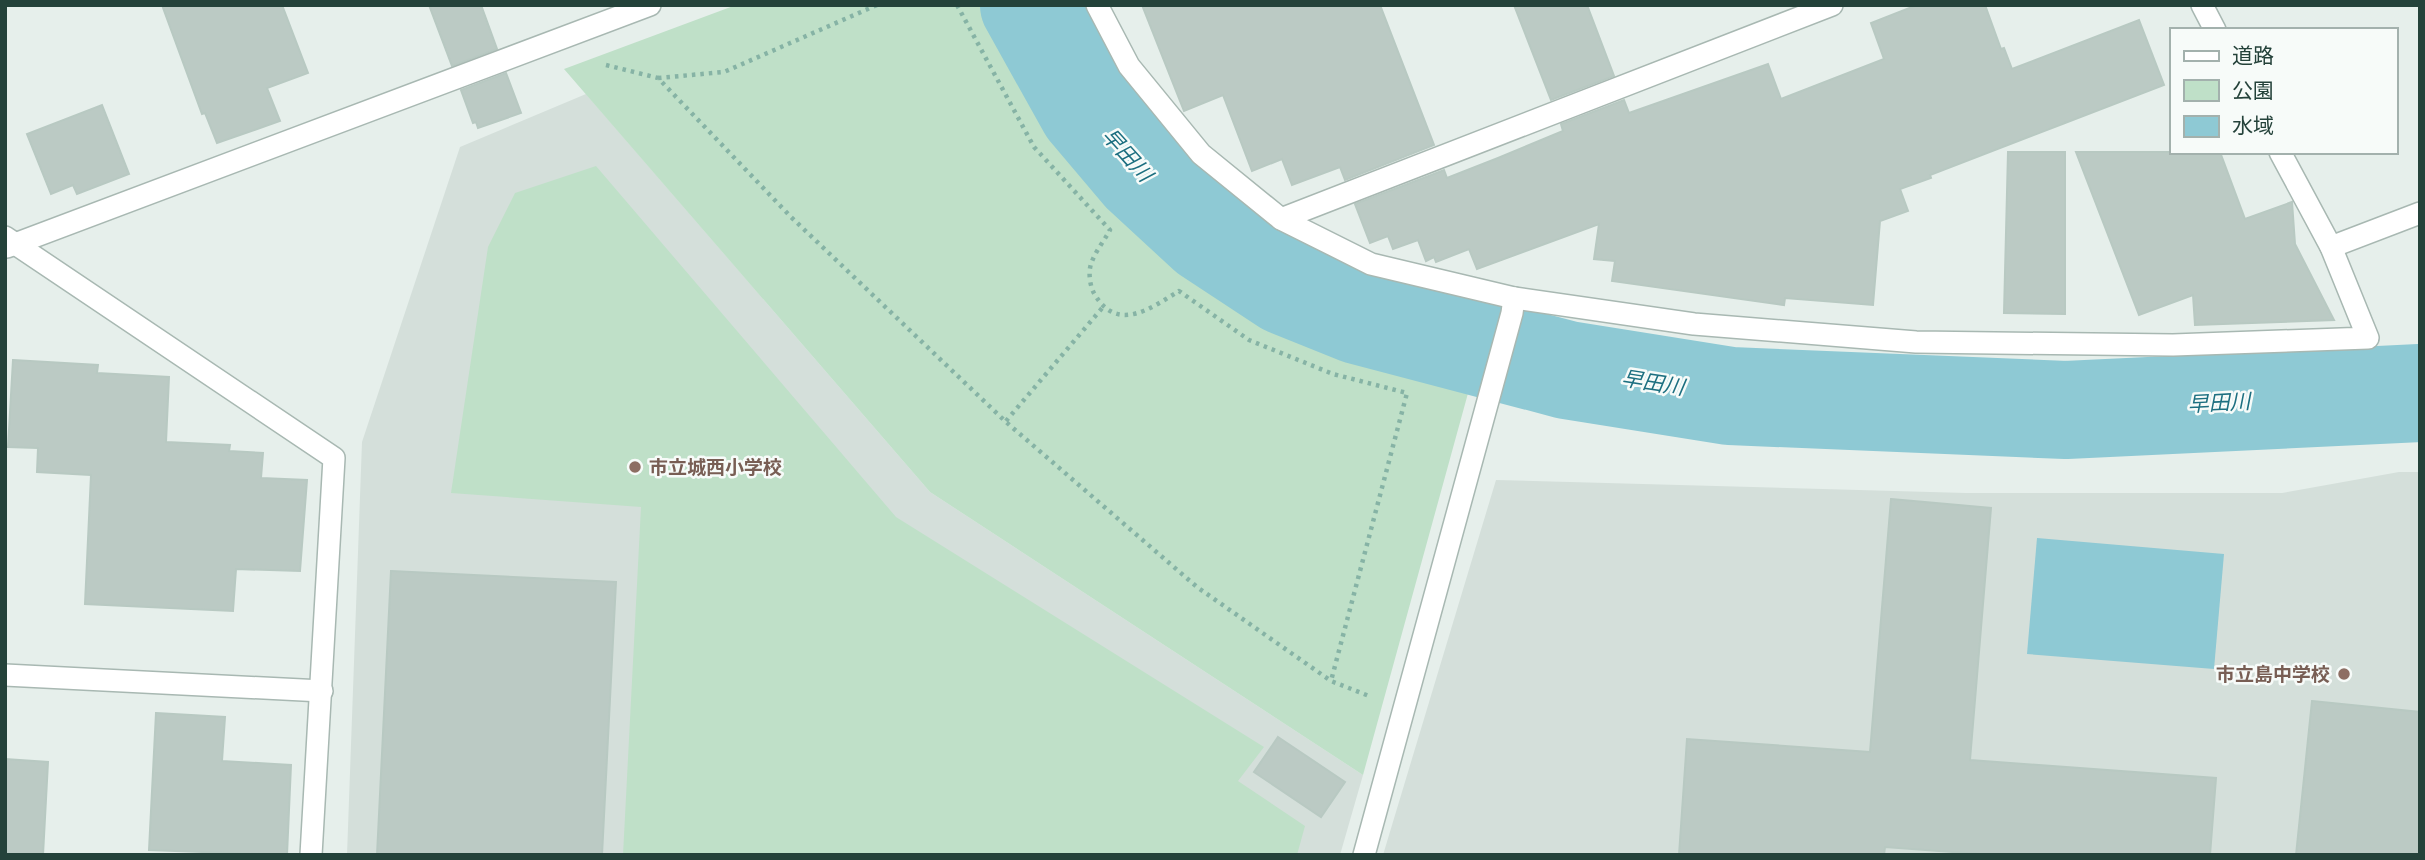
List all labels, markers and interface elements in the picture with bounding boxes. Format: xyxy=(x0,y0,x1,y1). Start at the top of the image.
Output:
legend xyxy=(2170,28,2397,154)
text: 道路 xyxy=(2232,41,2274,71)
text: 公園 xyxy=(2232,76,2274,106)
text: 水域 xyxy=(2232,111,2274,141)
water label: 早田川 xyxy=(1095,122,1161,190)
water label: 早田川 xyxy=(1620,363,1688,403)
water label: 早田川 xyxy=(2187,386,2253,420)
place label: 市立城西小学校 xyxy=(649,454,782,481)
marker: 市立城西小学校 xyxy=(627,459,643,475)
place label: 市立島中学校 xyxy=(2216,661,2330,688)
marker: 市立島中学校 xyxy=(2336,666,2352,682)

